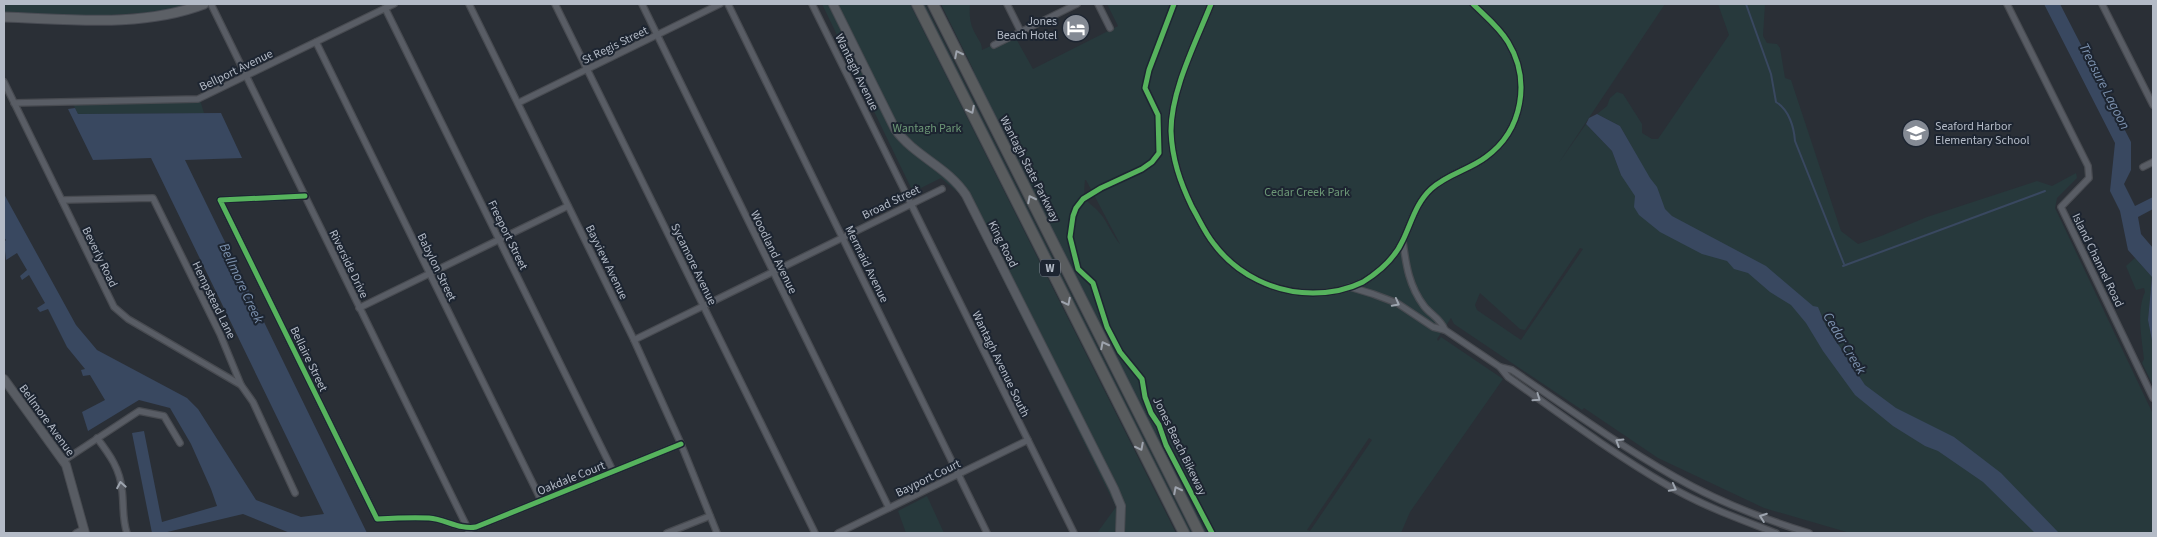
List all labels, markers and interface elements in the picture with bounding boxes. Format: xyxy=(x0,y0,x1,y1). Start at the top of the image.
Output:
place label: Jones Beach Hotel xyxy=(997,13,1057,44)
hotel icon: Jones Beach Hotel xyxy=(1061,13,1091,43)
street label: St Regis Street xyxy=(579,22,651,69)
street label: Wantagh Avenue xyxy=(831,31,883,114)
water label: Treasure Lagoon xyxy=(2074,40,2135,133)
street label: Bellport Avenue xyxy=(197,45,276,96)
one-way arrow xyxy=(954,51,964,60)
one-way arrow xyxy=(964,105,975,114)
street label: Wantagh State Parkway xyxy=(995,113,1064,226)
school or university icon: Seaford Harbor Elementary School xyxy=(1901,118,1931,148)
place label: Seaford Harbor Elementary School xyxy=(1935,118,2030,149)
park label: Wantagh Park xyxy=(892,120,962,137)
street label: Broad Street xyxy=(859,181,923,224)
park label: Cedar Creek Park xyxy=(1264,184,1350,201)
one-way arrow xyxy=(1027,196,1037,205)
street label: Freeport Street xyxy=(483,198,532,273)
street label: Woodland Avenue xyxy=(746,208,801,297)
street label: Island Channel Road xyxy=(2067,210,2128,310)
street label: King Road xyxy=(983,218,1022,271)
street label: Sycamore Avenue xyxy=(666,220,721,308)
street label: Bayview Avenue xyxy=(581,222,632,303)
street label: Mermaid Avenue xyxy=(841,223,893,306)
street label: Beverly Road xyxy=(78,224,122,290)
street label: Riverside Drive xyxy=(325,227,373,301)
street label: Babylon Street xyxy=(413,230,460,304)
water label: Bellmore Creek xyxy=(214,240,269,327)
street label: Hempstead Lane xyxy=(187,259,240,342)
road number: W xyxy=(1040,260,1060,276)
one-way arrow xyxy=(1061,297,1071,306)
one-way arrow xyxy=(1390,297,1399,307)
street label: Wantagh Avenue South xyxy=(967,308,1034,420)
water label: Cedar Creek xyxy=(1818,309,1871,379)
street label: Bellaire Street xyxy=(285,324,332,395)
one-way arrow xyxy=(1100,341,1110,350)
street label: Bellmore Avenue xyxy=(15,381,78,460)
one-way arrow xyxy=(1531,392,1541,401)
street label: Jones Beach Bikeway xyxy=(1148,394,1211,499)
one-way arrow xyxy=(1616,439,1625,449)
one-way arrow xyxy=(1134,442,1144,451)
street label: Bayport Court xyxy=(893,455,964,502)
street label: Oakdale Court xyxy=(535,457,608,500)
one-way arrow xyxy=(116,481,126,490)
one-way arrow xyxy=(1667,482,1676,492)
one-way arrow xyxy=(1173,486,1183,495)
one-way arrow xyxy=(1759,513,1768,523)

